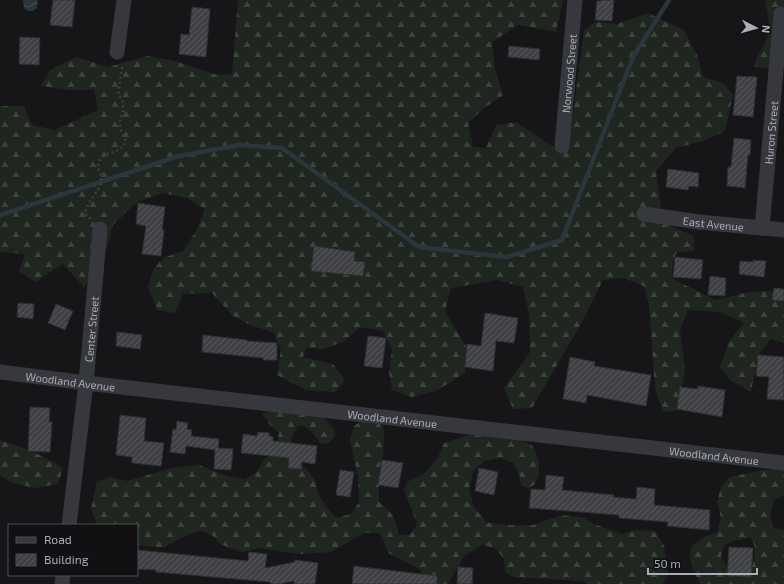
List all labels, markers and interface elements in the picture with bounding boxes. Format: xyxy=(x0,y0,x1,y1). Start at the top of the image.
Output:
north arrow xyxy=(736,8,776,48)
text: N xyxy=(760,24,773,34)
street label: Norwood Street xyxy=(558,33,578,113)
street label: Huron Street xyxy=(761,100,780,165)
street label: East Avenue xyxy=(682,213,744,233)
street label: Center Street xyxy=(81,296,100,363)
street label: Woodland Avenue xyxy=(25,369,116,393)
street label: Woodland Avenue xyxy=(347,407,438,430)
street label: Woodland Avenue xyxy=(669,443,760,467)
legend xyxy=(8,524,138,576)
text: Road xyxy=(44,532,72,546)
scale bar xyxy=(648,550,757,576)
text: Building xyxy=(44,552,89,566)
text: 50 m xyxy=(654,556,681,570)

